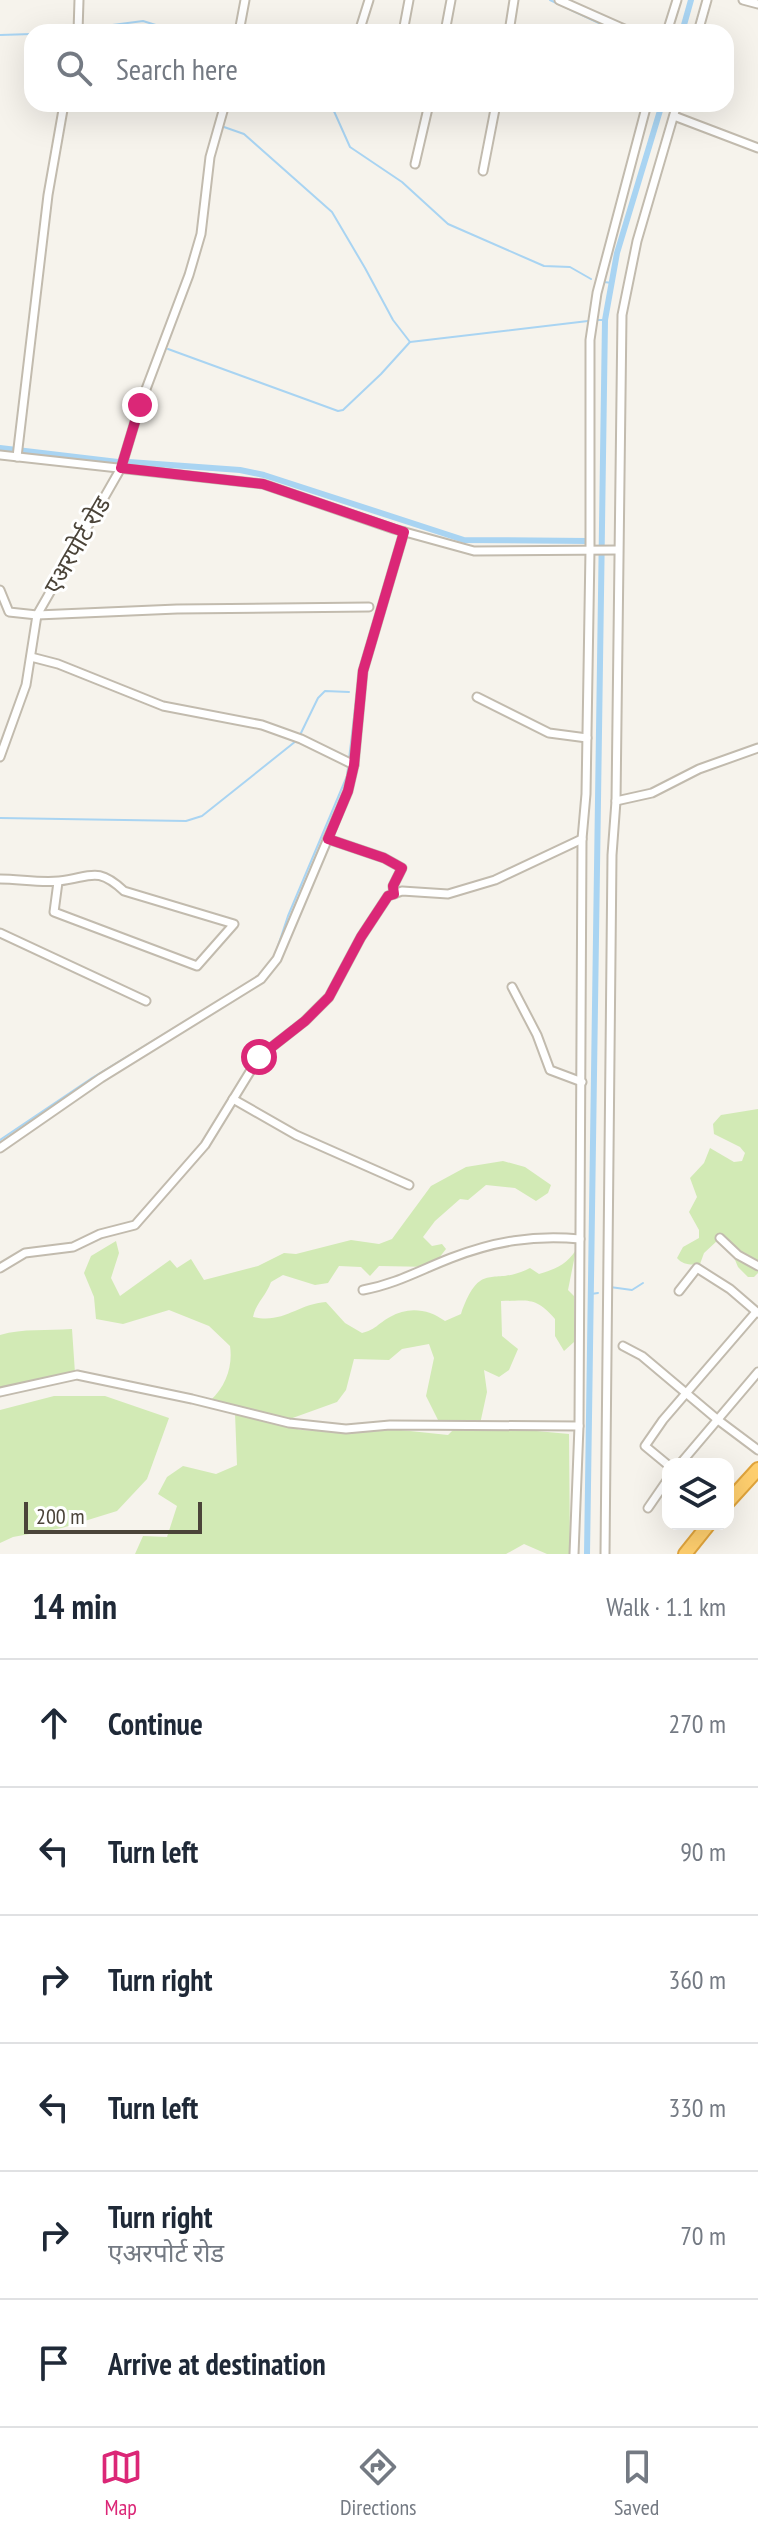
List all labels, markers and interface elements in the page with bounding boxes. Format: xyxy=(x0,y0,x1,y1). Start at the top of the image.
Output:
search box xyxy=(24,24,734,112)
icon: search xyxy=(52,46,96,90)
text: Search here xyxy=(116,49,238,88)
route end xyxy=(122,387,158,423)
street label: एअरपोर्ट रोड xyxy=(37,490,118,599)
route start xyxy=(241,1039,277,1075)
map controls xyxy=(662,1458,734,1530)
button: layers xyxy=(662,1458,734,1530)
scale bar xyxy=(24,1498,202,1534)
text: 200 m xyxy=(36,1502,85,1530)
text: 14 min xyxy=(32,1584,117,1628)
text: Walk · 1.1 km xyxy=(606,1590,726,1623)
icon: ahead xyxy=(32,1701,76,1745)
text: Continue xyxy=(108,1704,203,1743)
text: 270 m xyxy=(668,1707,726,1740)
icon: left xyxy=(32,1829,76,1873)
text: Turn left xyxy=(108,1832,198,1871)
text: 90 m xyxy=(680,1835,726,1868)
icon: right xyxy=(32,1957,76,2001)
text: Turn right xyxy=(108,1960,212,1999)
text: 360 m xyxy=(668,1963,726,1996)
icon: left xyxy=(32,2085,76,2129)
text: Turn left xyxy=(108,2088,198,2127)
text: 330 m xyxy=(668,2091,726,2124)
text: Turn right xyxy=(108,2197,212,2236)
icon: right xyxy=(32,2213,76,2257)
text: 70 m xyxy=(680,2219,726,2252)
text: एअरपोर्ट रोड xyxy=(108,2236,224,2269)
icon: arrive xyxy=(32,2341,76,2385)
text: Arrive at destination xyxy=(108,2344,326,2383)
tab: Map xyxy=(99,2445,143,2521)
tab: Directions xyxy=(340,2445,417,2521)
tab: Saved xyxy=(614,2445,659,2521)

